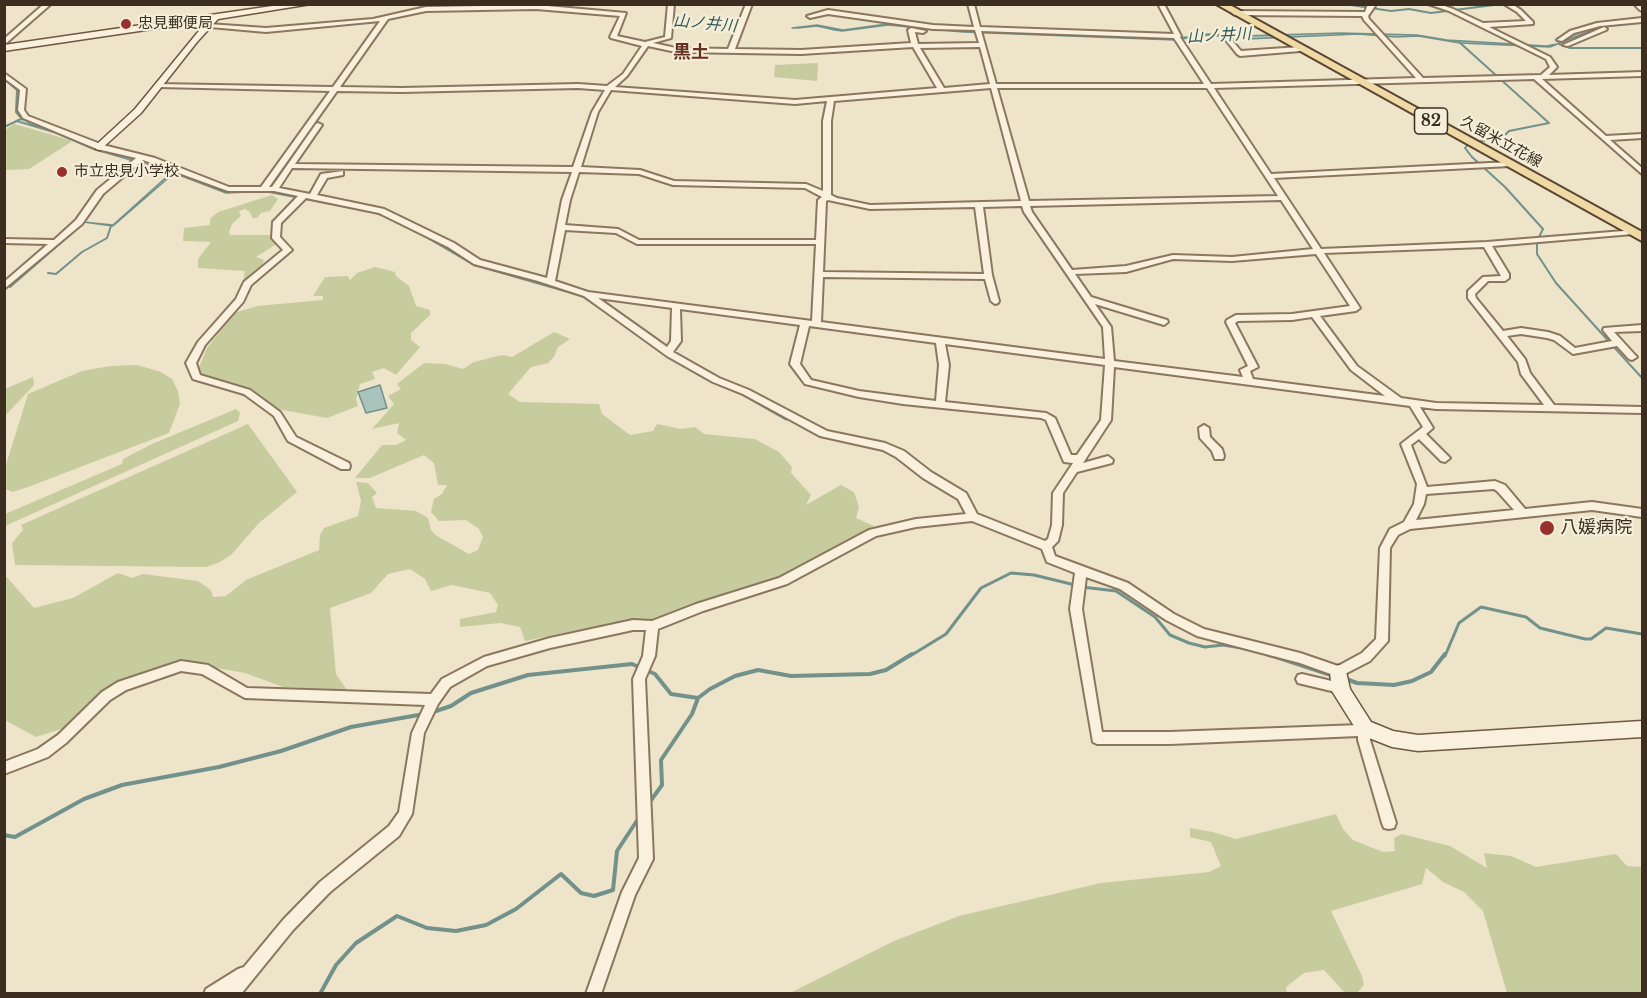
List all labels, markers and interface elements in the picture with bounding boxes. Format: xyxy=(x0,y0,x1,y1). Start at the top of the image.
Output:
water label: 山ノ井川 xyxy=(672,12,738,36)
place label: 忠見郵便局 xyxy=(138,15,213,33)
marker: 忠見郵便局 xyxy=(119,17,133,31)
water label: 山ノ井川 xyxy=(1187,25,1251,47)
district label: 黒土 xyxy=(673,42,709,64)
road number: 82 xyxy=(1414,108,1448,134)
street label: 久留米立花線 xyxy=(1457,112,1545,172)
place label: 市立忠見小学校 xyxy=(74,163,179,181)
marker: 市立忠見小学校 xyxy=(55,165,69,179)
place label: 八媛病院 xyxy=(1560,517,1632,539)
marker: 八媛病院 xyxy=(1538,519,1556,537)

